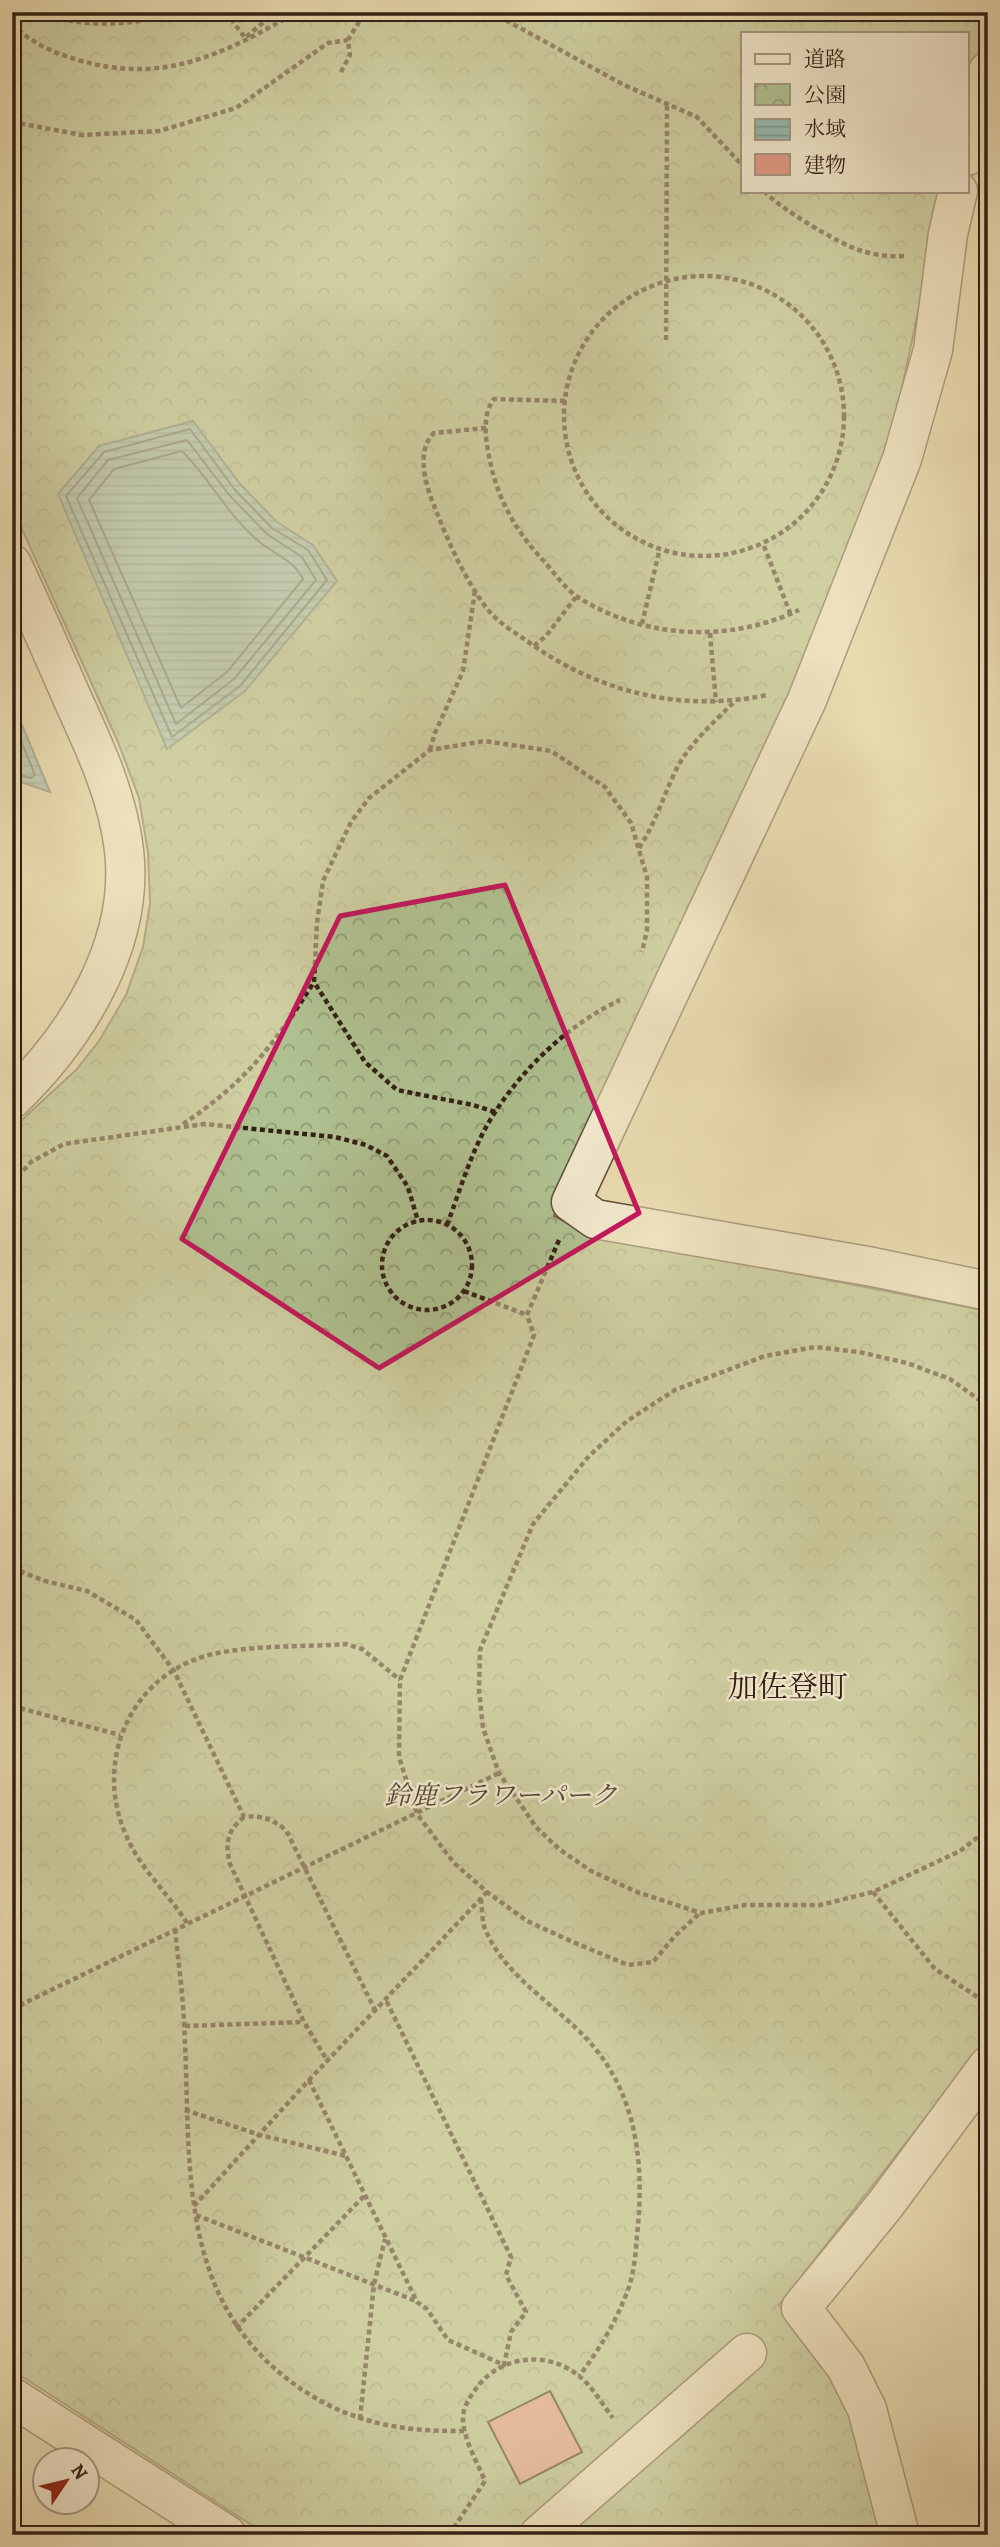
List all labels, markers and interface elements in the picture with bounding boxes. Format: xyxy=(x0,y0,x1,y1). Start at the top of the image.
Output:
legend xyxy=(741,32,968,192)
text: 道路 xyxy=(804,45,846,73)
text: 公園 xyxy=(804,81,846,109)
text: 水域 xyxy=(804,115,846,143)
text: 建物 xyxy=(804,151,846,179)
district label: 加佐登町 xyxy=(728,1667,848,1707)
park label: 鈴鹿フラワーパーク xyxy=(385,1778,617,1813)
north arrow xyxy=(32,2446,102,2516)
text: N xyxy=(64,2459,94,2485)

